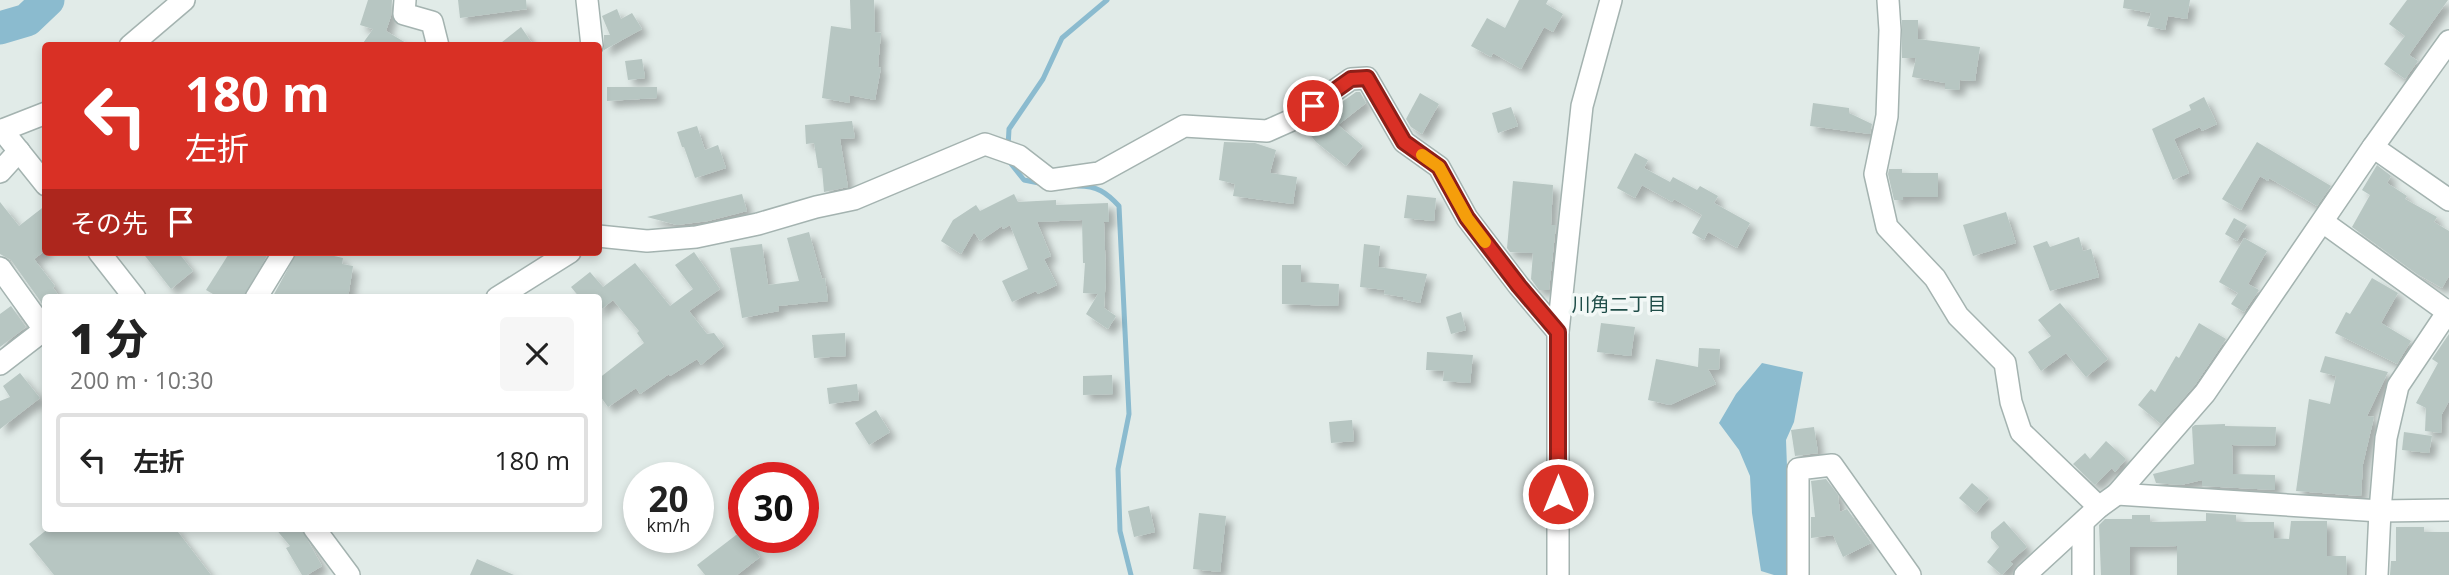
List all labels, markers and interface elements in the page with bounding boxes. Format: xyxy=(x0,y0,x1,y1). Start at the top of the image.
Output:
text: 180 m xyxy=(185,60,330,126)
icon: left xyxy=(70,70,161,161)
pin xyxy=(1283,76,1343,136)
icon: arrive xyxy=(1294,87,1332,125)
text: 左折 xyxy=(185,126,249,169)
icon: arrive xyxy=(162,203,200,241)
text: その先 xyxy=(70,205,148,241)
district label: 川角二丁目 xyxy=(1571,291,1667,317)
text: 1 分 xyxy=(70,309,148,366)
button: close xyxy=(500,317,574,391)
text: 200 m · 10:30 xyxy=(70,364,213,396)
icon: left xyxy=(74,441,112,479)
text: 180 m xyxy=(495,442,570,478)
text: 左折 xyxy=(133,443,185,479)
position arrow xyxy=(1521,457,1595,531)
speed limit sign: 30 xyxy=(728,462,819,553)
text: 20 xyxy=(648,475,689,522)
text: km/h xyxy=(647,513,690,537)

